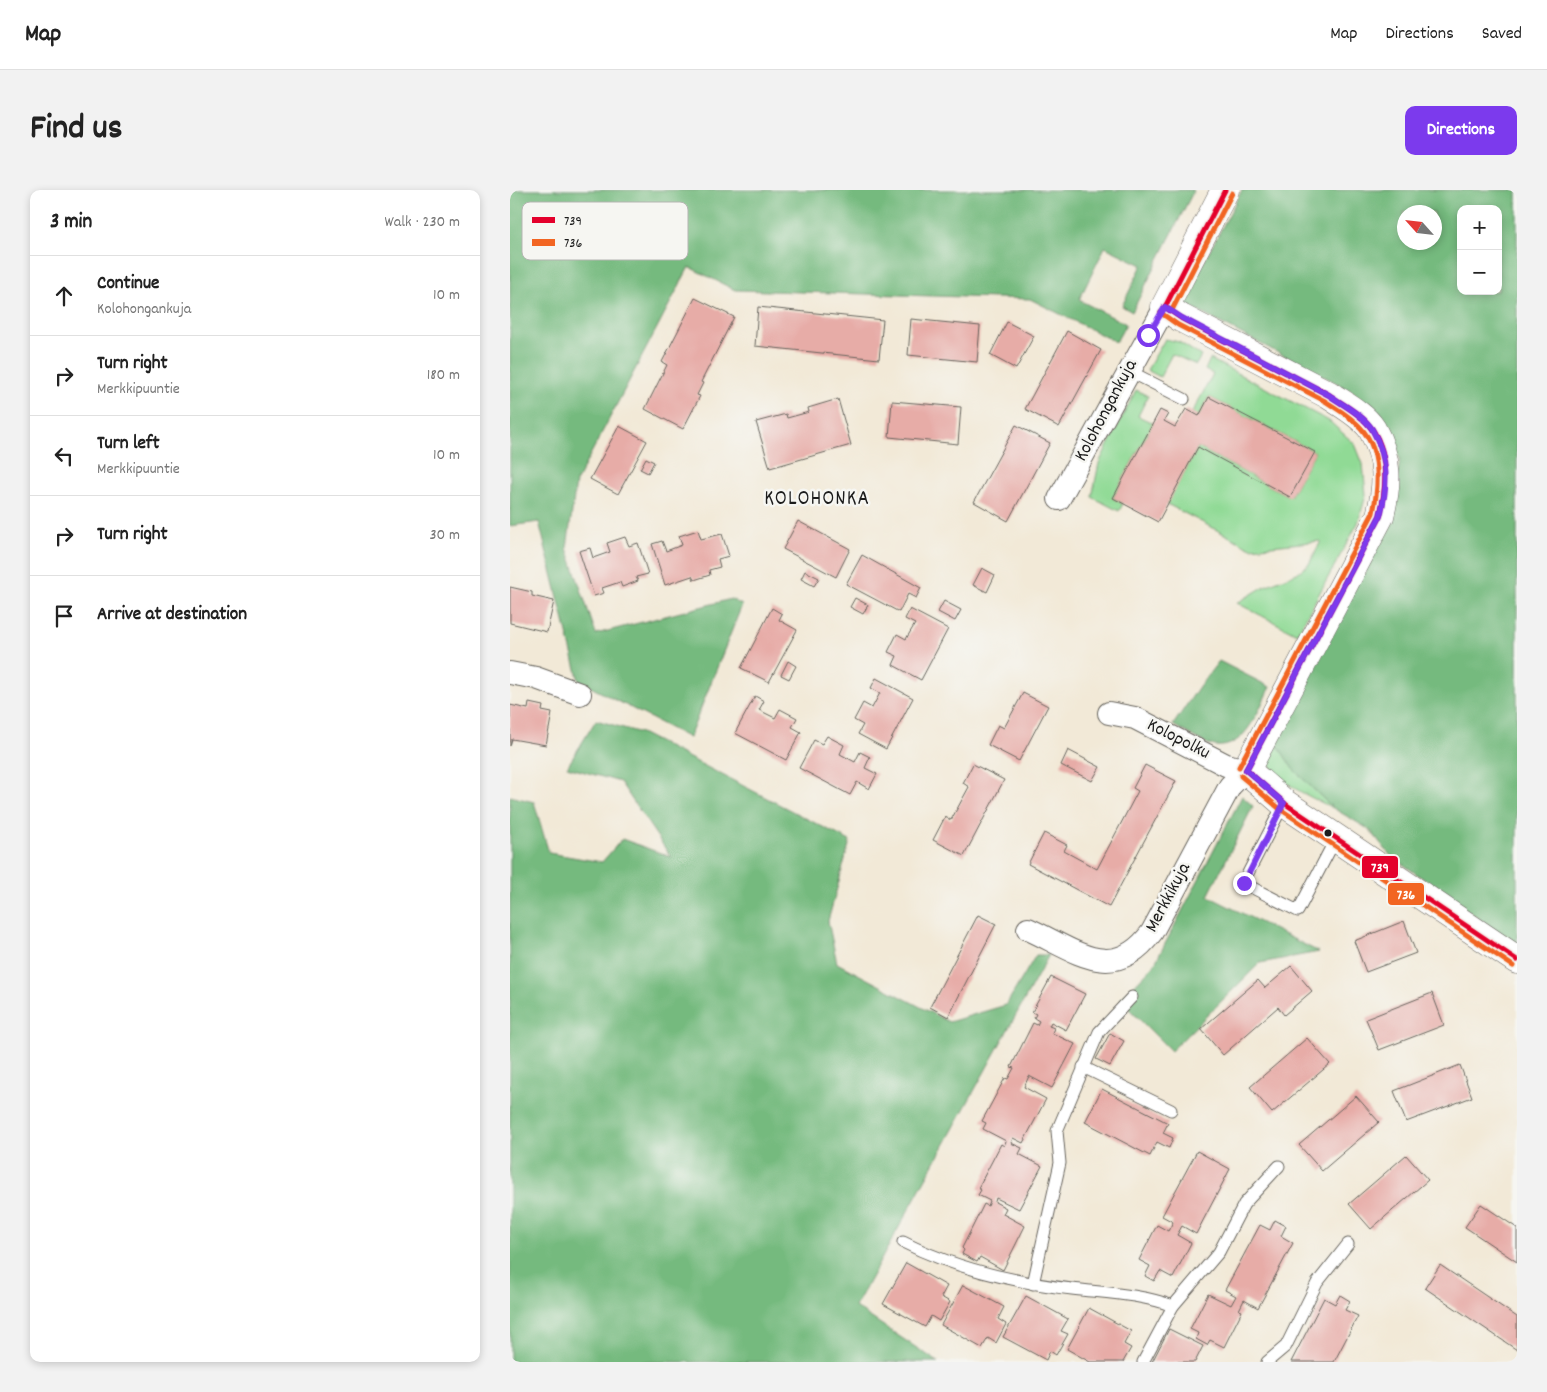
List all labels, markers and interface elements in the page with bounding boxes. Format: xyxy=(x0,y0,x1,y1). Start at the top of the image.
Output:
text: Map xyxy=(25,18,61,52)
text: Map xyxy=(1330,22,1357,47)
text: Directions xyxy=(1385,22,1454,47)
text: Saved xyxy=(1482,22,1522,47)
text: Find us xyxy=(30,105,122,155)
button: Directions xyxy=(1405,106,1517,155)
legend xyxy=(522,202,688,260)
north arrow xyxy=(1397,205,1442,250)
map controls xyxy=(1457,205,1502,295)
button: + xyxy=(1457,205,1502,250)
text: 3 min xyxy=(50,208,92,238)
text: Walk · 230 m xyxy=(384,211,460,234)
text: 739 xyxy=(564,212,582,232)
text: 736 xyxy=(564,234,583,254)
button: − xyxy=(1457,250,1502,295)
text: Continue xyxy=(97,271,159,298)
icon: ahead xyxy=(50,282,78,310)
text: 10 m xyxy=(433,284,460,307)
text: Kolohongankuja xyxy=(97,298,191,321)
route start xyxy=(1137,324,1160,347)
text: Turn right xyxy=(97,351,168,378)
street label: Kolohongankuja xyxy=(1069,354,1146,467)
icon: right xyxy=(50,362,78,390)
text: 180 m xyxy=(427,364,460,387)
text: Merkkipuuntie xyxy=(97,378,180,401)
text: Turn left xyxy=(97,431,160,458)
icon: left xyxy=(50,442,78,470)
text: 10 m xyxy=(433,444,460,467)
text: Merkkipuuntie xyxy=(97,458,180,481)
district label: KOLOHONKA xyxy=(764,485,870,515)
icon: right xyxy=(50,522,78,550)
text: Turn right xyxy=(97,522,168,549)
text: 30 m xyxy=(430,524,460,547)
icon: arrive xyxy=(50,602,78,630)
text: Arrive at destination xyxy=(97,602,247,629)
street label: Kolopolku xyxy=(1142,713,1214,767)
unlabelled marker xyxy=(1323,828,1333,838)
line badge: 739 xyxy=(1361,855,1399,879)
street label: Merkkikuja xyxy=(1139,857,1199,938)
text: 739 xyxy=(1371,859,1389,879)
route end xyxy=(1233,872,1256,895)
line badge: 736 xyxy=(1387,882,1425,906)
text: 736 xyxy=(1397,886,1415,906)

